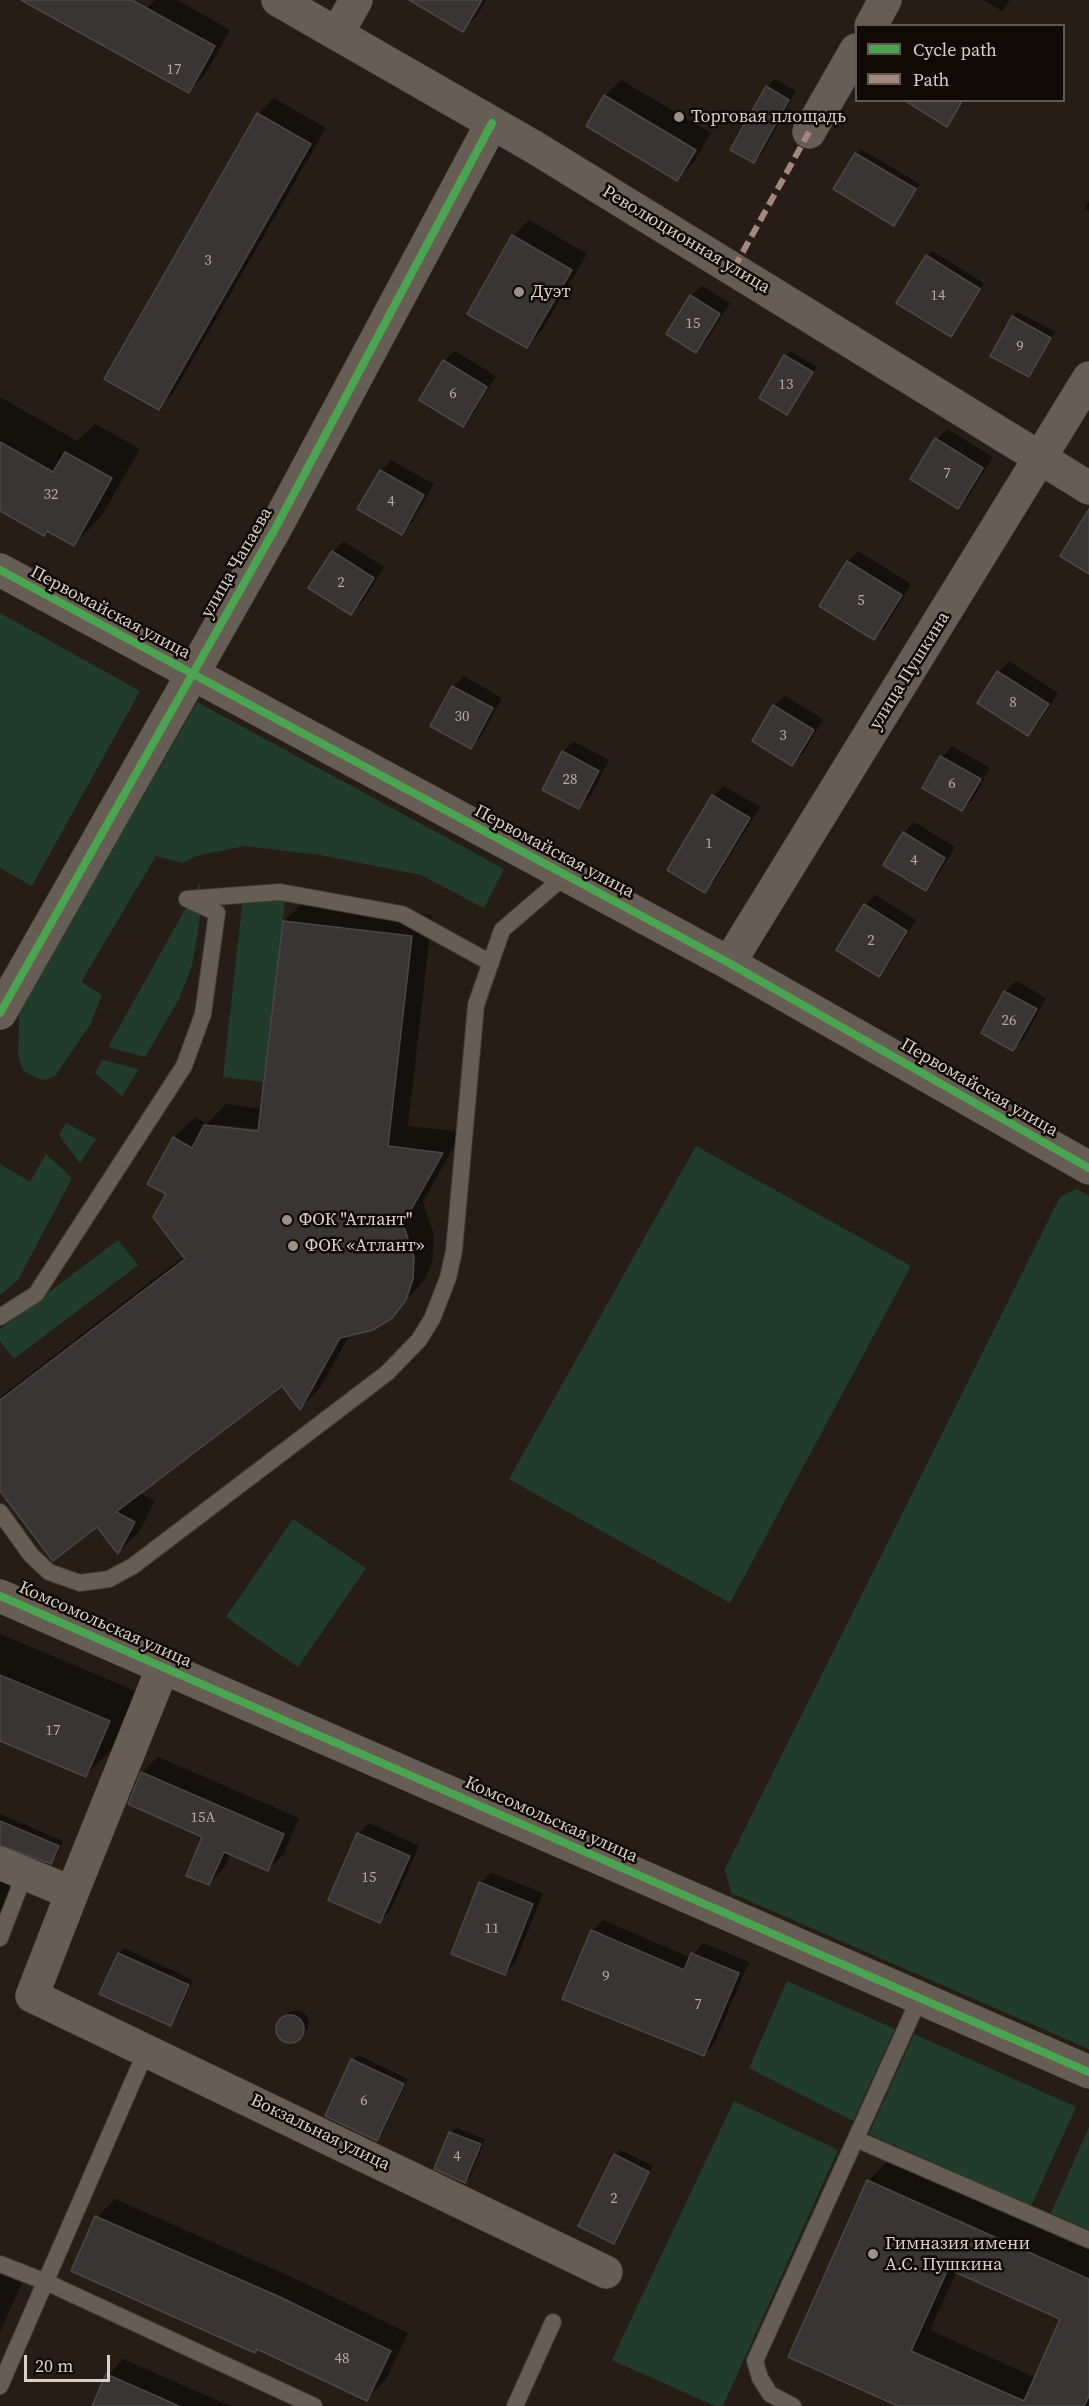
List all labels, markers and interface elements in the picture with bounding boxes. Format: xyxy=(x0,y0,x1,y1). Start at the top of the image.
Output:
legend xyxy=(855,24,1065,102)
text: Cycle path xyxy=(913,37,997,62)
house number: 17 xyxy=(167,61,181,79)
text: Path xyxy=(913,67,949,92)
place label: Торговая площадь xyxy=(691,106,846,128)
marker: Торговая площадь xyxy=(672,110,686,124)
street label: Революционная улица xyxy=(598,181,774,299)
house number: 3 xyxy=(204,252,212,270)
place label: Дуэт xyxy=(531,281,571,303)
marker: Дуэт xyxy=(512,285,526,299)
house number: 14 xyxy=(931,287,945,305)
house number: 15 xyxy=(686,315,700,333)
house number: 9 xyxy=(1016,338,1024,356)
house number: 13 xyxy=(779,376,793,394)
house number: 6 xyxy=(449,385,457,403)
house number: 7 xyxy=(943,465,951,483)
house number: 32 xyxy=(44,486,58,504)
house number: 4 xyxy=(387,493,395,511)
street label: улица Чапаева xyxy=(197,504,277,622)
street label: Первомайская улица xyxy=(26,562,194,664)
house number: 2 xyxy=(337,574,345,592)
house number: 5 xyxy=(857,592,865,610)
street label: улица Пушкина xyxy=(865,608,955,734)
house number: 8 xyxy=(1009,694,1017,712)
house number: 30 xyxy=(455,708,469,726)
house number: 3 xyxy=(779,727,787,745)
house number: 28 xyxy=(563,771,577,789)
house number: 6 xyxy=(948,775,956,793)
street label: Первомайская улица xyxy=(470,801,638,903)
house number: 1 xyxy=(705,835,713,853)
house number: 4 xyxy=(910,852,918,870)
house number: 2 xyxy=(867,932,875,950)
house number: 26 xyxy=(1002,1012,1016,1030)
street label: Первомайская улица xyxy=(896,1034,1062,1142)
place label: ФОК "Атлант" xyxy=(299,1209,412,1231)
marker: ФОК "Атлант" xyxy=(280,1213,294,1227)
place label: ФОК «Атлант» xyxy=(305,1235,425,1257)
marker: ФОК «Атлант» xyxy=(286,1239,300,1253)
street label: Комсомольская улица xyxy=(15,1577,195,1673)
house number: 17 xyxy=(46,1722,60,1740)
street label: Комсомольская улица xyxy=(461,1772,641,1868)
house number: 15А xyxy=(191,1809,215,1827)
house number: 15 xyxy=(362,1869,376,1887)
house number: 11 xyxy=(485,1920,499,1938)
house number: 9 xyxy=(602,1968,610,1986)
house number: 7 xyxy=(694,1996,702,2014)
street label: Вокзальная улица xyxy=(247,2090,393,2176)
house number: 6 xyxy=(360,2092,368,2110)
house number: 4 xyxy=(453,2148,461,2166)
house number: 2 xyxy=(610,2190,618,2208)
place label: Гимназия имени А.С. Пушкина xyxy=(885,2233,1030,2276)
marker: Гимназия имени А.С. Пушкина xyxy=(866,2247,880,2261)
scale bar xyxy=(27,2343,112,2381)
house number: 48 xyxy=(335,2350,349,2368)
text: 20 m xyxy=(35,2353,73,2378)

